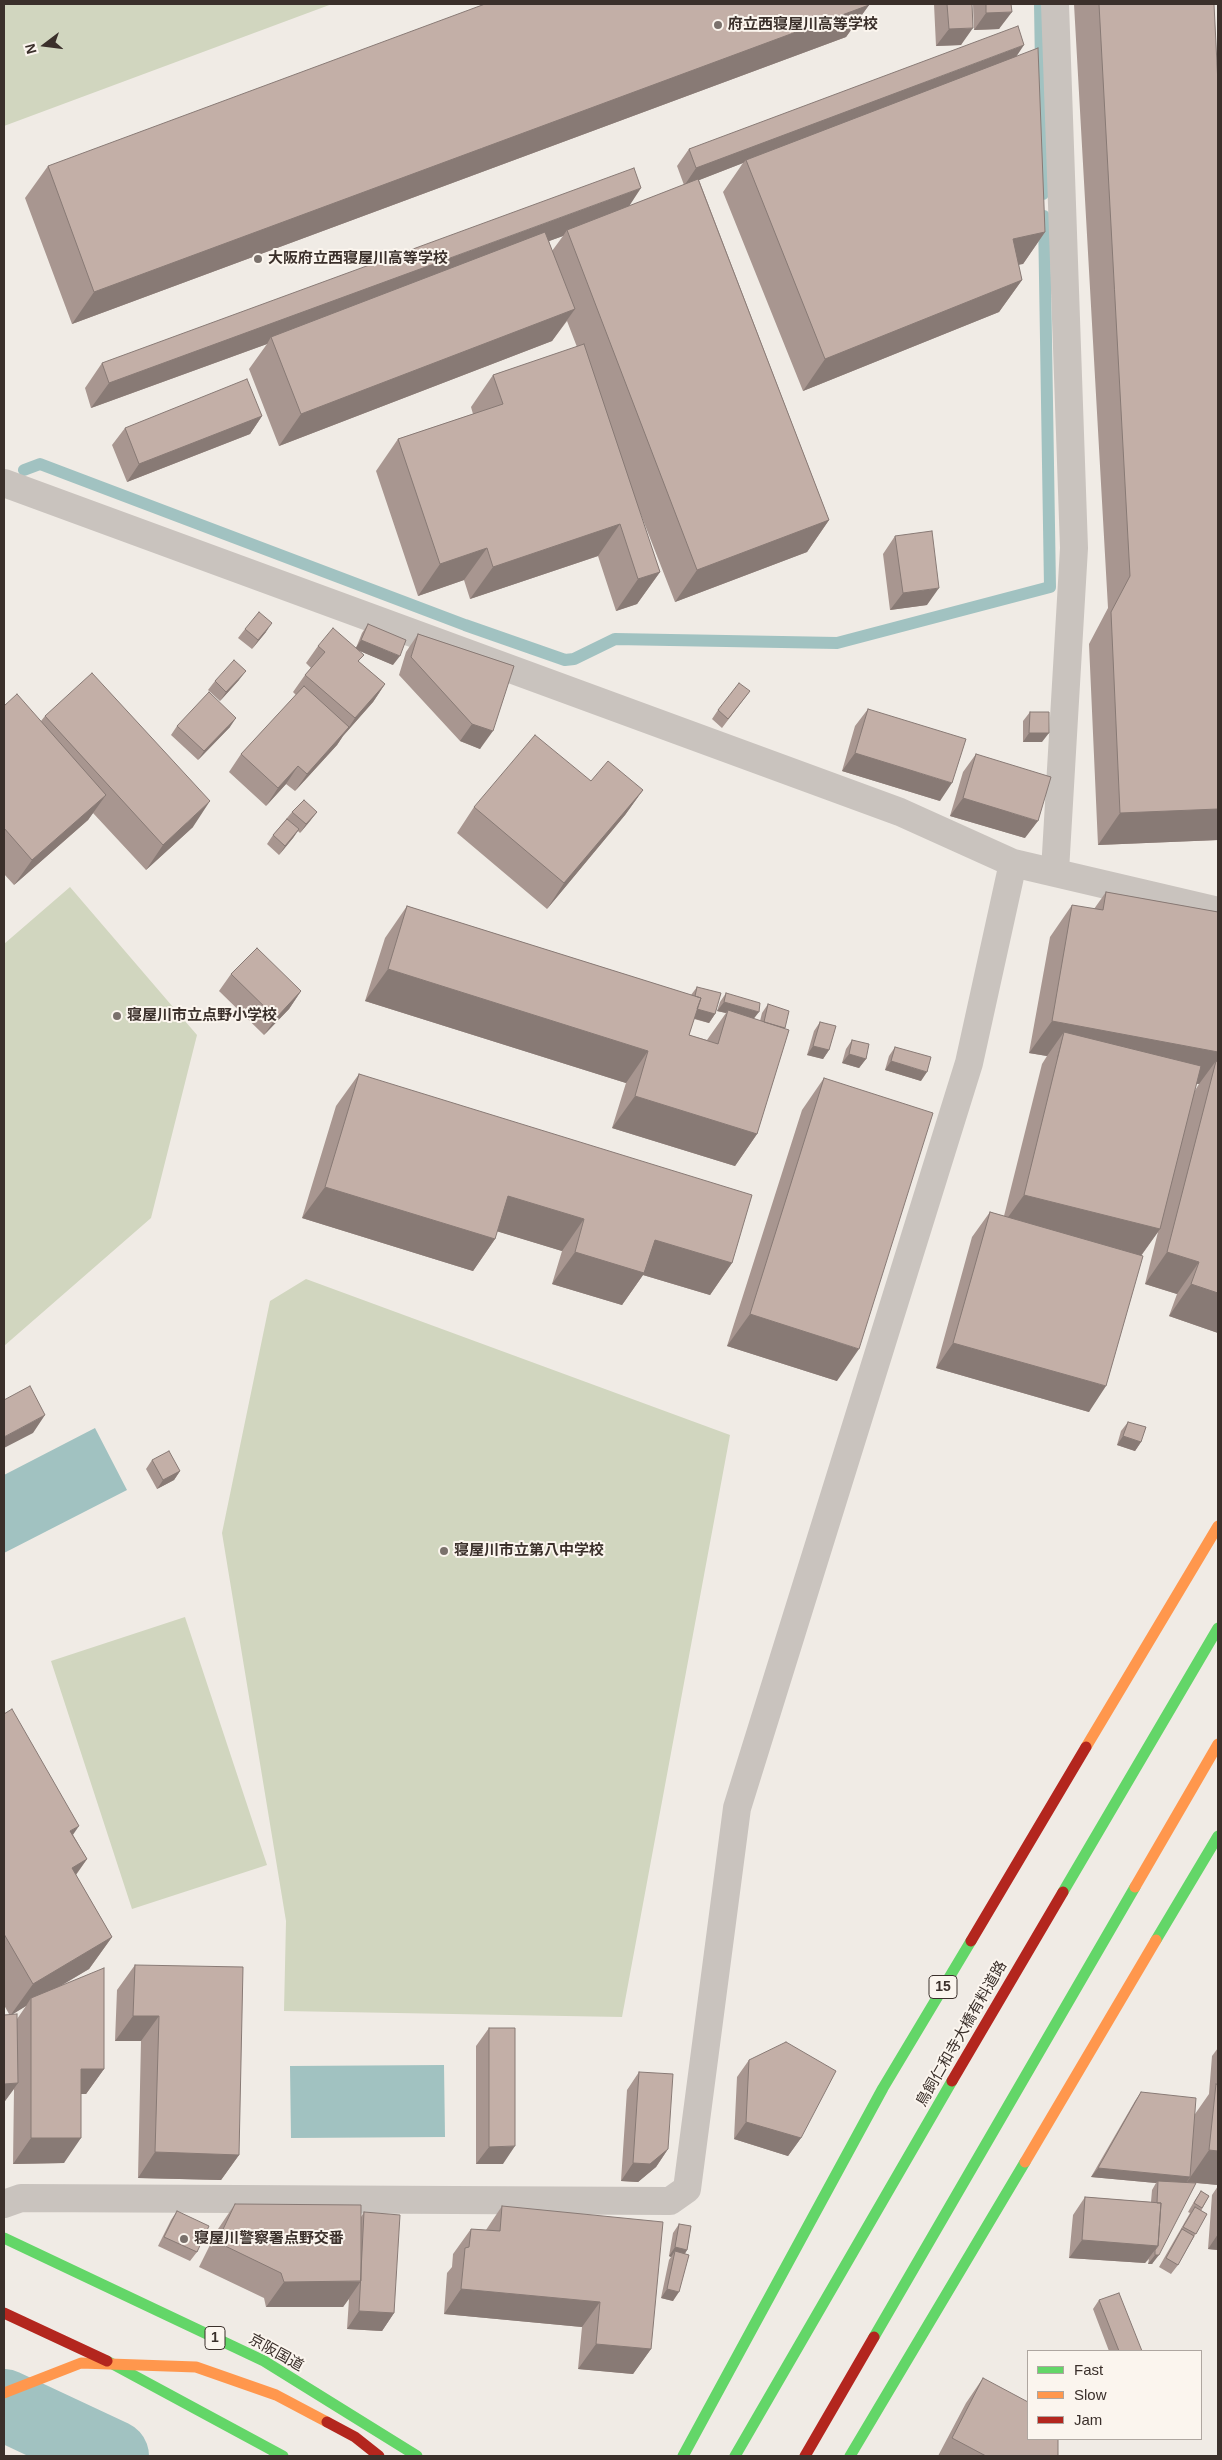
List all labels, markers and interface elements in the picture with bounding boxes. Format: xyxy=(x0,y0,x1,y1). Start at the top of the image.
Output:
place label: 府立西寝屋川高等学校 xyxy=(728,16,878,34)
marker: 府立西寝屋川高等学校 xyxy=(712,19,724,31)
north arrow xyxy=(20,20,70,70)
text: N xyxy=(21,42,40,56)
place label: 大阪府立西寝屋川高等学校 xyxy=(268,250,448,268)
marker: 大阪府立西寝屋川高等学校 xyxy=(252,253,264,265)
place label: 寝屋川市立点野小学校 xyxy=(127,1007,277,1025)
marker: 寝屋川市立点野小学校 xyxy=(111,1010,123,1022)
place label: 寝屋川市立第八中学校 xyxy=(454,1542,604,1560)
marker: 寝屋川市立第八中学校 xyxy=(438,1545,450,1557)
street label: 鳥飼仁和寺大橋有料道路 xyxy=(913,1958,1011,2110)
road number: 15 xyxy=(929,1975,957,1998)
place label: 寝屋川警察署点野交番 xyxy=(194,2230,344,2248)
marker: 寝屋川警察署点野交番 xyxy=(178,2233,190,2245)
road number: 1 xyxy=(205,2326,225,2350)
street label: 京阪国道 xyxy=(245,2331,307,2375)
legend xyxy=(1027,2350,1202,2440)
text: Fast xyxy=(1074,2361,1103,2378)
text: Slow xyxy=(1074,2386,1107,2403)
text: Jam xyxy=(1074,2411,1102,2428)

